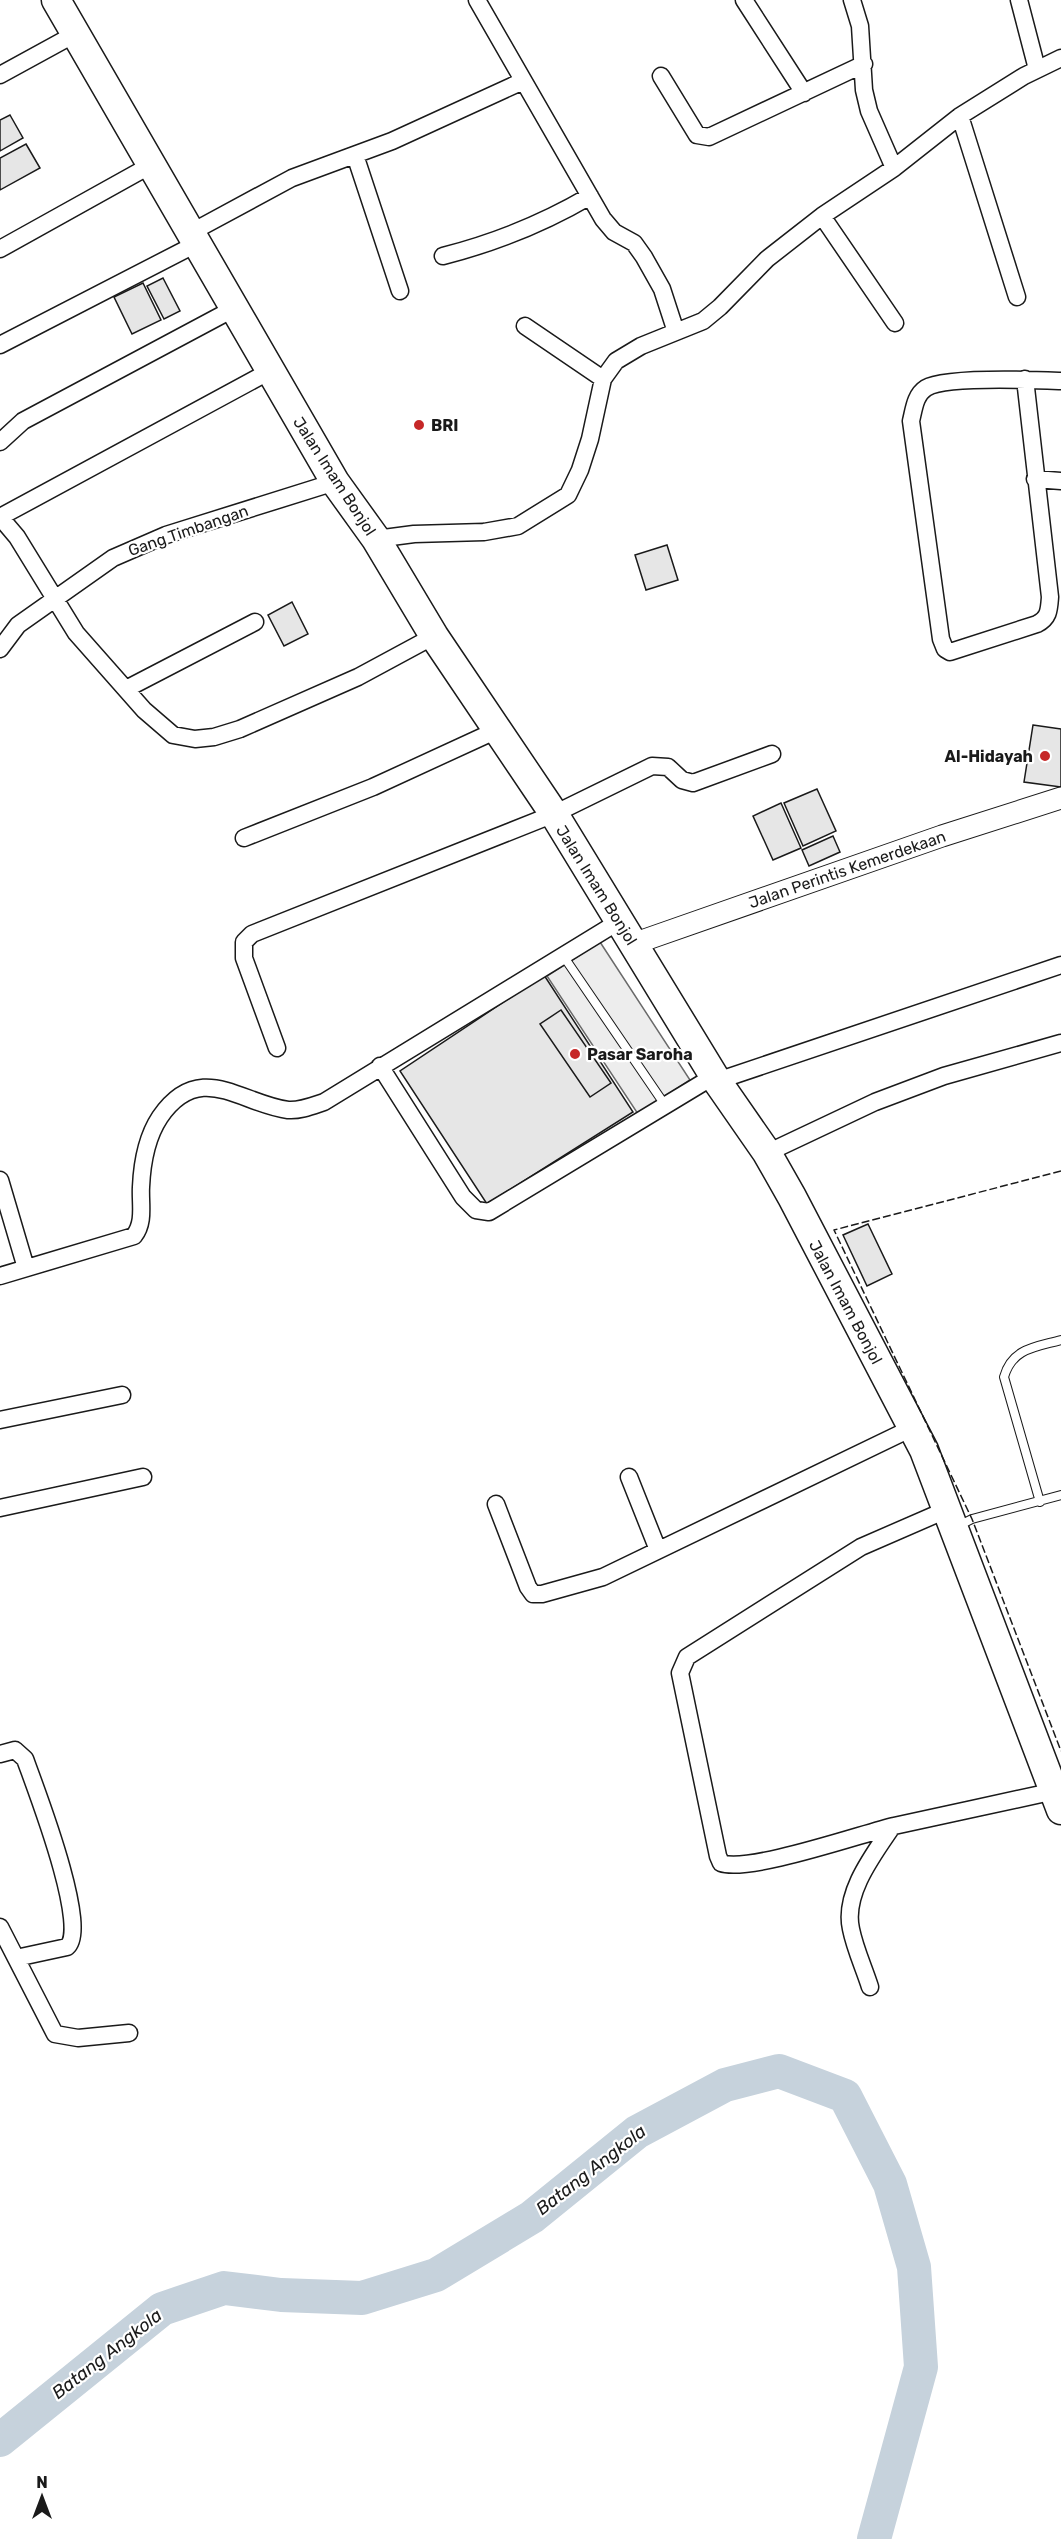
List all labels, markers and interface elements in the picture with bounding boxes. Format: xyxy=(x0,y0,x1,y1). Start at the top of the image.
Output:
street label: Jalan Imam Bonjol xyxy=(289,413,380,539)
place label: BRI xyxy=(431,416,459,435)
marker: BRI xyxy=(412,418,426,432)
street label: Gang Timbangan xyxy=(126,501,251,560)
place label: Al-Hidayah xyxy=(945,747,1033,766)
marker: Al-Hidayah xyxy=(1038,749,1052,763)
street label: Jalan Imam Bonjol xyxy=(552,822,641,949)
street label: Jalan Perintis Kemerdekaan xyxy=(746,827,948,912)
place label: Pasar Saroha xyxy=(587,1045,693,1064)
marker: Pasar Saroha xyxy=(568,1047,582,1061)
street label: Jalan Imam Bonjol xyxy=(805,1237,886,1367)
water label: Batang Angkola xyxy=(532,2120,651,2220)
water label: Batang Angkola xyxy=(48,2304,167,2404)
north arrow xyxy=(12,2467,72,2527)
text: N xyxy=(36,2473,48,2492)

